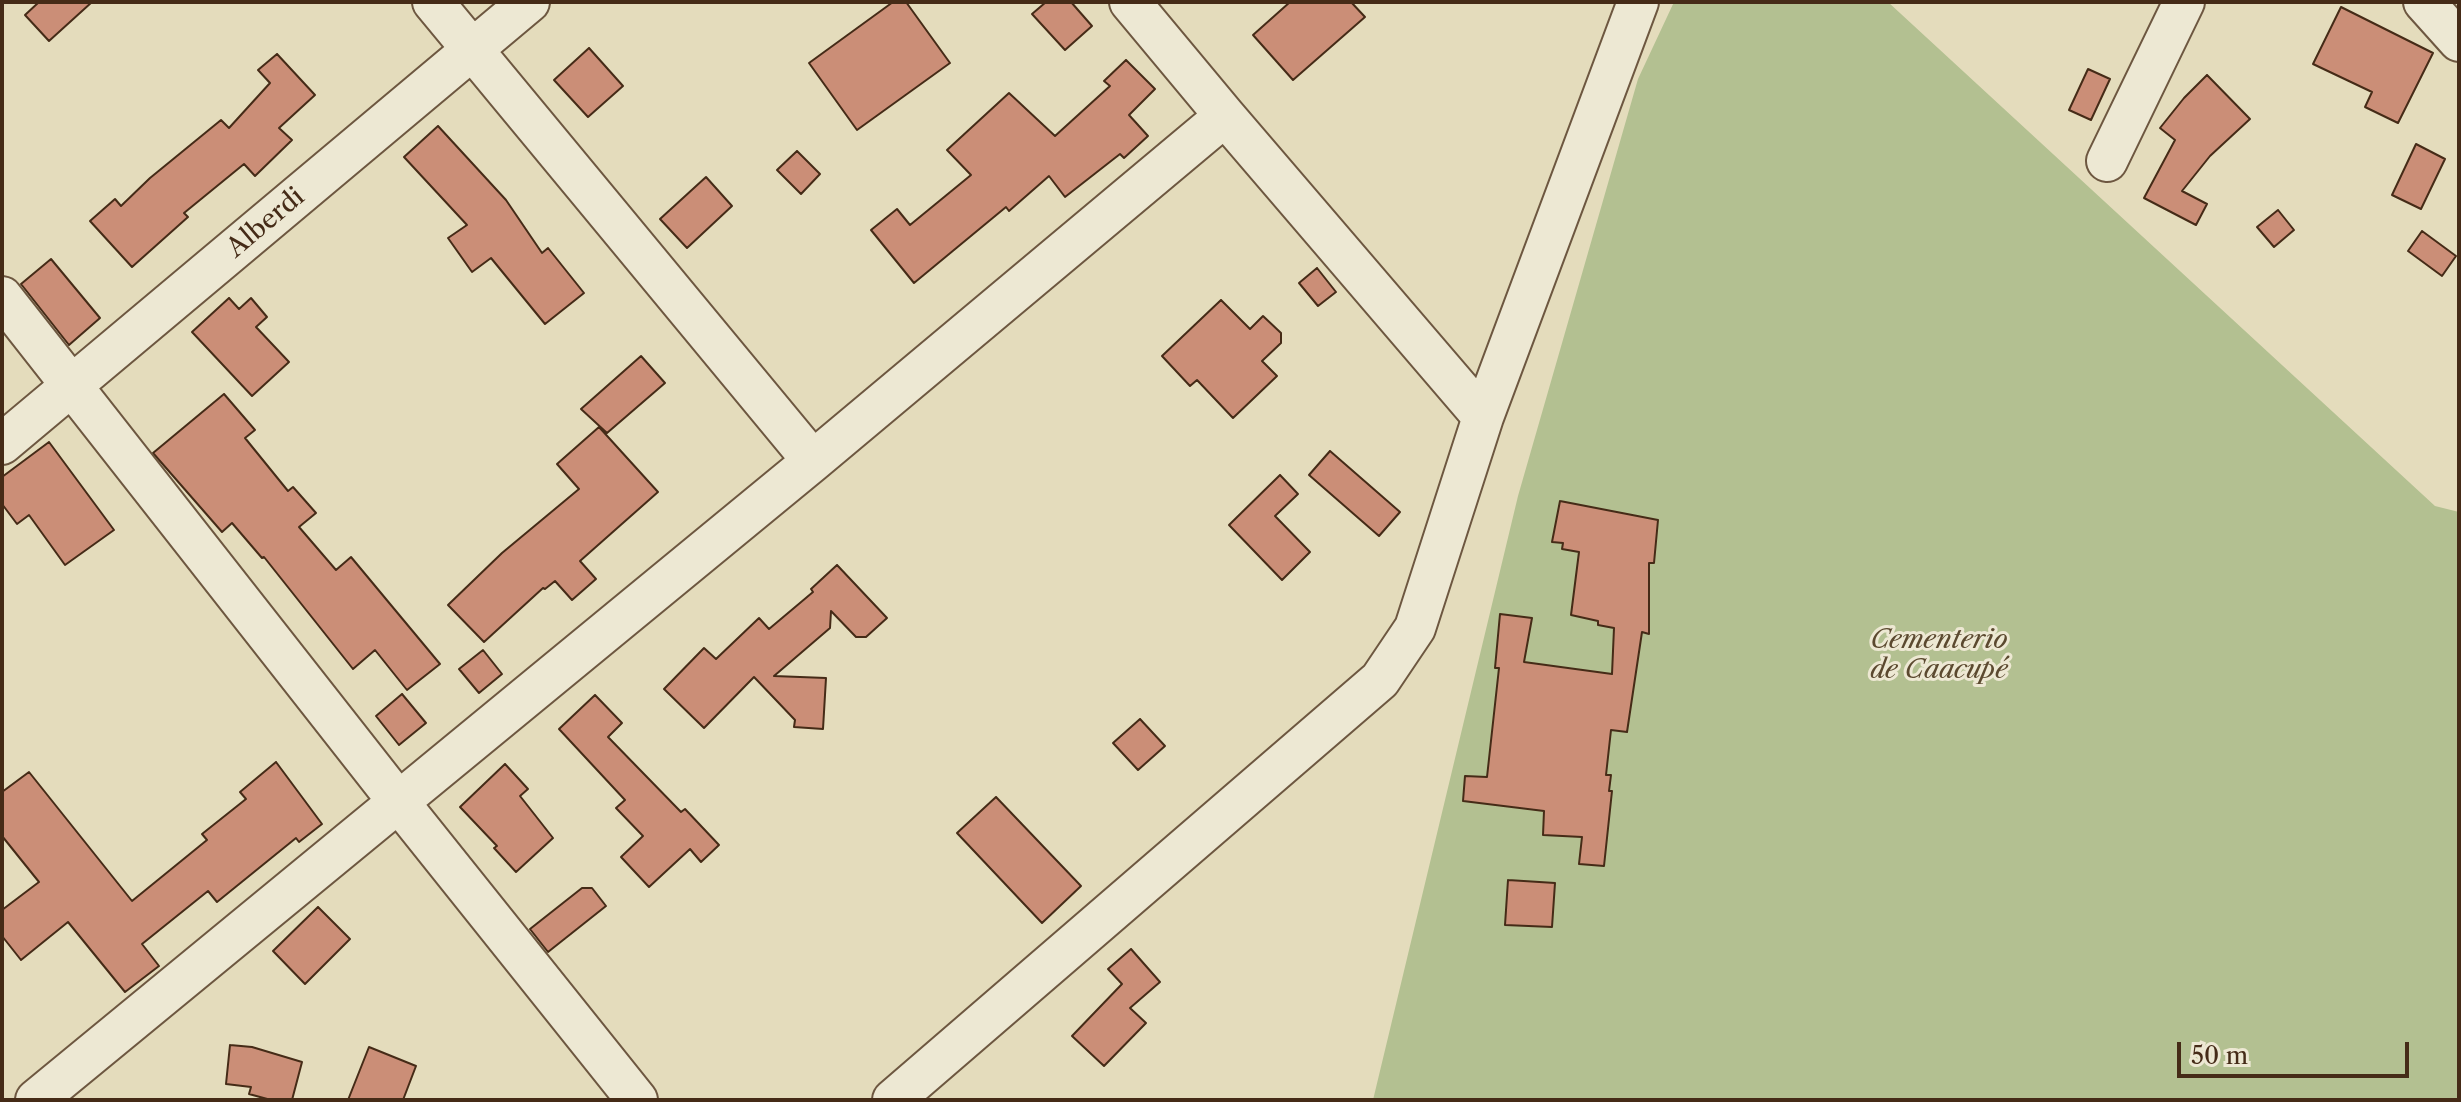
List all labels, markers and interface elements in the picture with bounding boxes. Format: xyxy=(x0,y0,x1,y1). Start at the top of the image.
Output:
street label: Alberdi xyxy=(221,182,311,264)
park label: Cementerio de Caacupé xyxy=(1870,624,2008,686)
scale bar xyxy=(2181,1026,2413,1076)
text: 50 m xyxy=(2191,1041,2248,1070)

